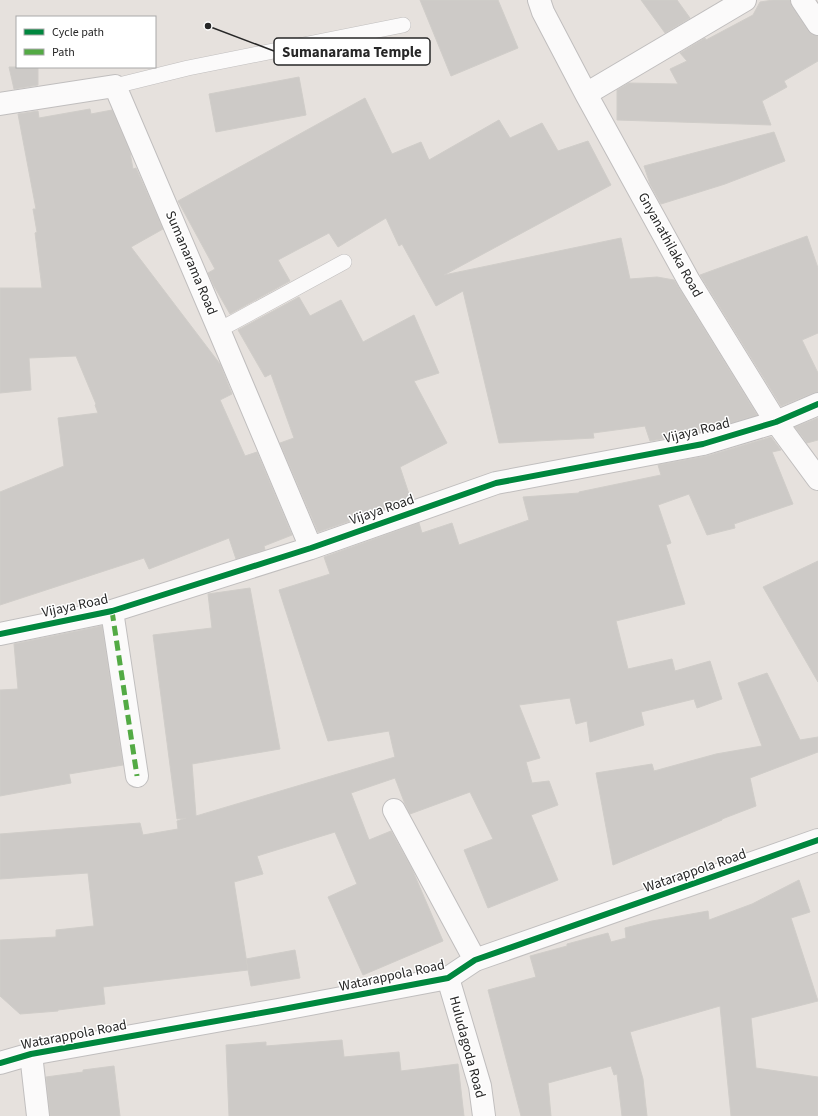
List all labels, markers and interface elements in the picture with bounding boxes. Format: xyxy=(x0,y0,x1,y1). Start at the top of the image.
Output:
legend xyxy=(16,16,156,68)
text: Cycle path xyxy=(52,24,104,41)
callout: Sumanarama Temple xyxy=(274,38,430,65)
text: Sumanarama Temple xyxy=(282,42,422,63)
text: Path xyxy=(52,44,75,61)
street label: Gnyanathilaka Road xyxy=(633,189,707,301)
street label: Sumanarama Road xyxy=(160,208,222,318)
street label: Vijaya Road xyxy=(662,413,732,449)
street label: Vijaya Road xyxy=(347,490,417,530)
street label: Vijaya Road xyxy=(40,589,110,623)
street label: Watarappola Road xyxy=(641,844,749,898)
street label: Watarappola Road xyxy=(337,955,447,997)
street label: Huludagoda Road xyxy=(444,994,490,1100)
street label: Watarappola Road xyxy=(19,1015,129,1055)

